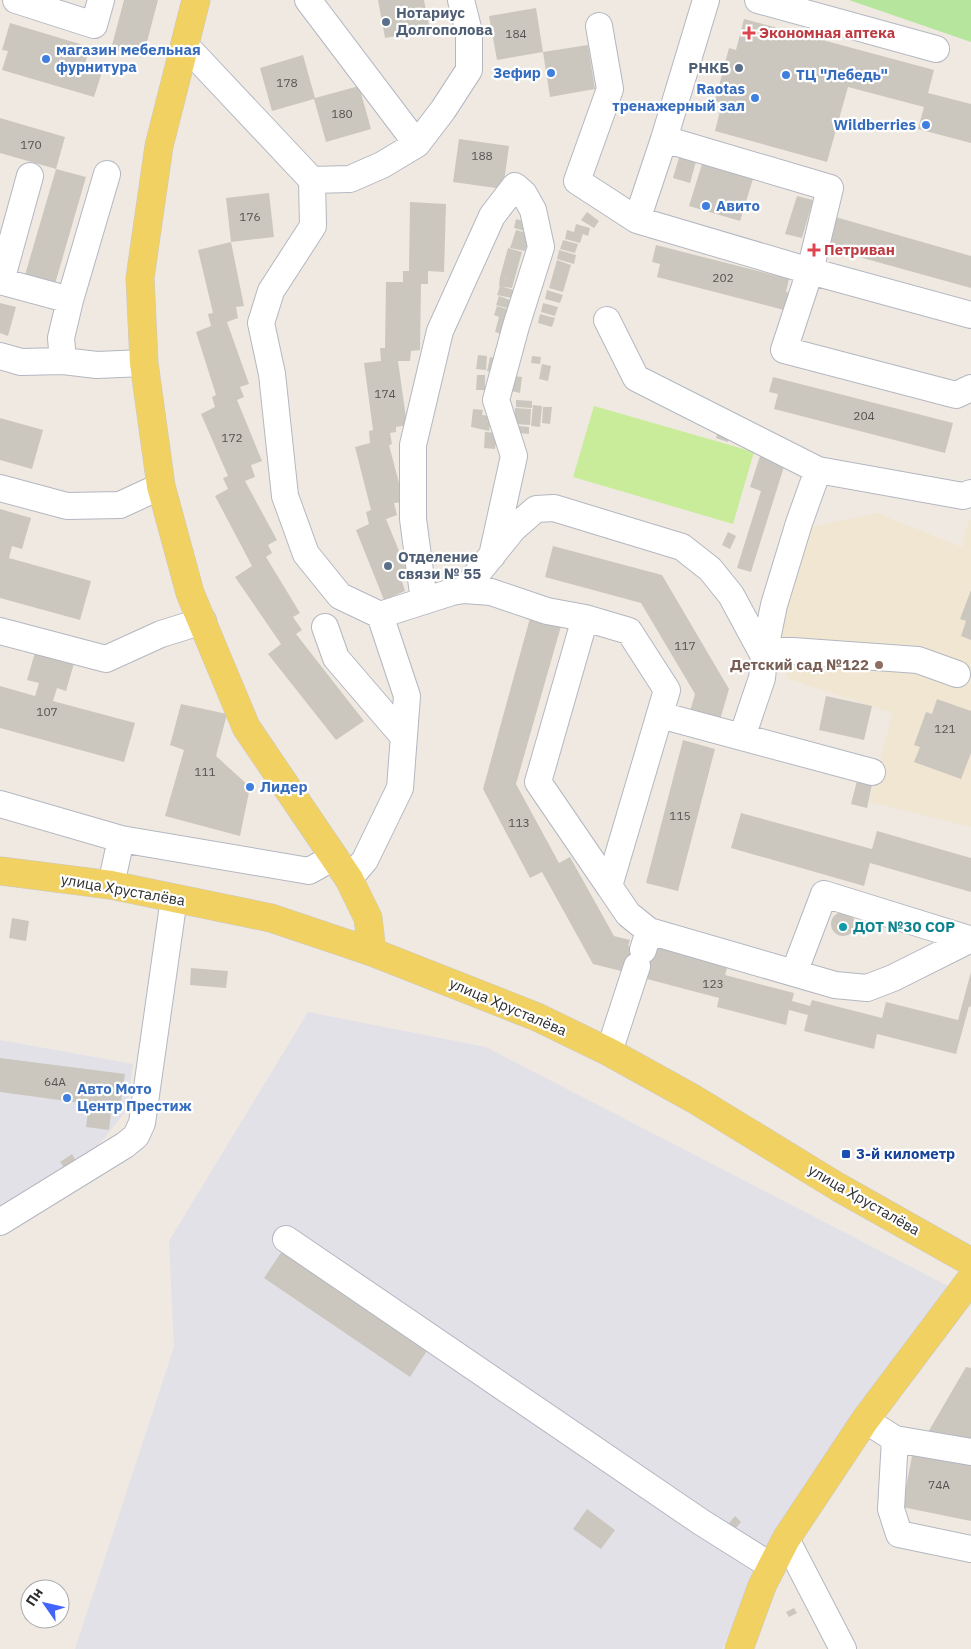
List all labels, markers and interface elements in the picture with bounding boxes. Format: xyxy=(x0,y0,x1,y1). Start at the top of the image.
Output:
place label: Нотариус Долгополова xyxy=(396,3,493,39)
marker: Нотариус Долгополова xyxy=(380,16,392,28)
place label: Экономная аптека xyxy=(759,23,896,42)
house number: 184 xyxy=(505,26,527,41)
marker: Экономная аптека xyxy=(743,27,755,39)
place label: магазин мебельная фурнитура xyxy=(56,40,201,76)
marker: магазин мебельная фурнитура xyxy=(40,53,52,65)
place label: РНКБ xyxy=(688,58,729,77)
marker: РНКБ xyxy=(733,62,745,74)
place label: Зефир xyxy=(493,63,541,82)
place label: ТЦ "Лебедь" xyxy=(796,65,888,84)
marker: Зефир xyxy=(545,67,557,79)
marker: ТЦ "Лебедь" xyxy=(780,69,792,81)
house number: 178 xyxy=(276,75,298,90)
place label: Raotas тренажерный зал xyxy=(612,79,745,115)
marker: Raotas тренажерный зал xyxy=(749,92,761,104)
house number: 180 xyxy=(331,106,353,121)
place label: Wildberries xyxy=(833,115,916,134)
marker: Wildberries xyxy=(920,119,932,131)
house number: 170 xyxy=(20,137,42,152)
house number: 188 xyxy=(471,148,493,163)
place label: Авито xyxy=(716,196,760,215)
marker: Авито xyxy=(700,200,712,212)
house number: 176 xyxy=(239,209,261,224)
place label: Петриван xyxy=(824,240,895,259)
marker: Петриван xyxy=(808,244,820,256)
house number: 202 xyxy=(712,270,734,285)
house number: 174 xyxy=(374,386,396,401)
house number: 204 xyxy=(853,408,875,423)
house number: 172 xyxy=(221,430,243,445)
place label: Отделение связи № 55 xyxy=(398,547,481,583)
marker: Отделение связи № 55 xyxy=(382,560,394,572)
house number: 117 xyxy=(674,638,696,653)
place label: Детский сад №122 xyxy=(730,655,869,674)
marker: Детский сад №122 xyxy=(873,659,885,671)
house number: 107 xyxy=(36,704,58,719)
house number: 121 xyxy=(934,721,956,736)
house number: 111 xyxy=(194,764,216,779)
place label: Лидер xyxy=(260,777,308,796)
marker: Лидер xyxy=(244,781,256,793)
house number: 115 xyxy=(669,808,691,823)
house number: 113 xyxy=(508,815,530,830)
street label: улица Хрусталёва xyxy=(59,869,187,910)
place label: ДОТ №30 СОР xyxy=(853,917,955,936)
marker: ДОТ №30 СОР xyxy=(837,921,849,933)
street label: улица Хрусталёва xyxy=(447,973,570,1040)
house number: 123 xyxy=(702,976,724,991)
house number: 64А xyxy=(44,1074,66,1089)
place label: Авто Мото Центр Престиж xyxy=(77,1079,192,1115)
marker: Авто Мото Центр Престиж xyxy=(61,1092,73,1104)
place label: 3-й километр xyxy=(856,1144,955,1163)
marker: 3-й километр xyxy=(840,1148,852,1160)
street label: улица Хрусталёва xyxy=(805,1160,923,1239)
house number: 74А xyxy=(928,1477,950,1492)
north arrow xyxy=(20,1579,70,1629)
text: Пн xyxy=(22,1584,47,1609)

